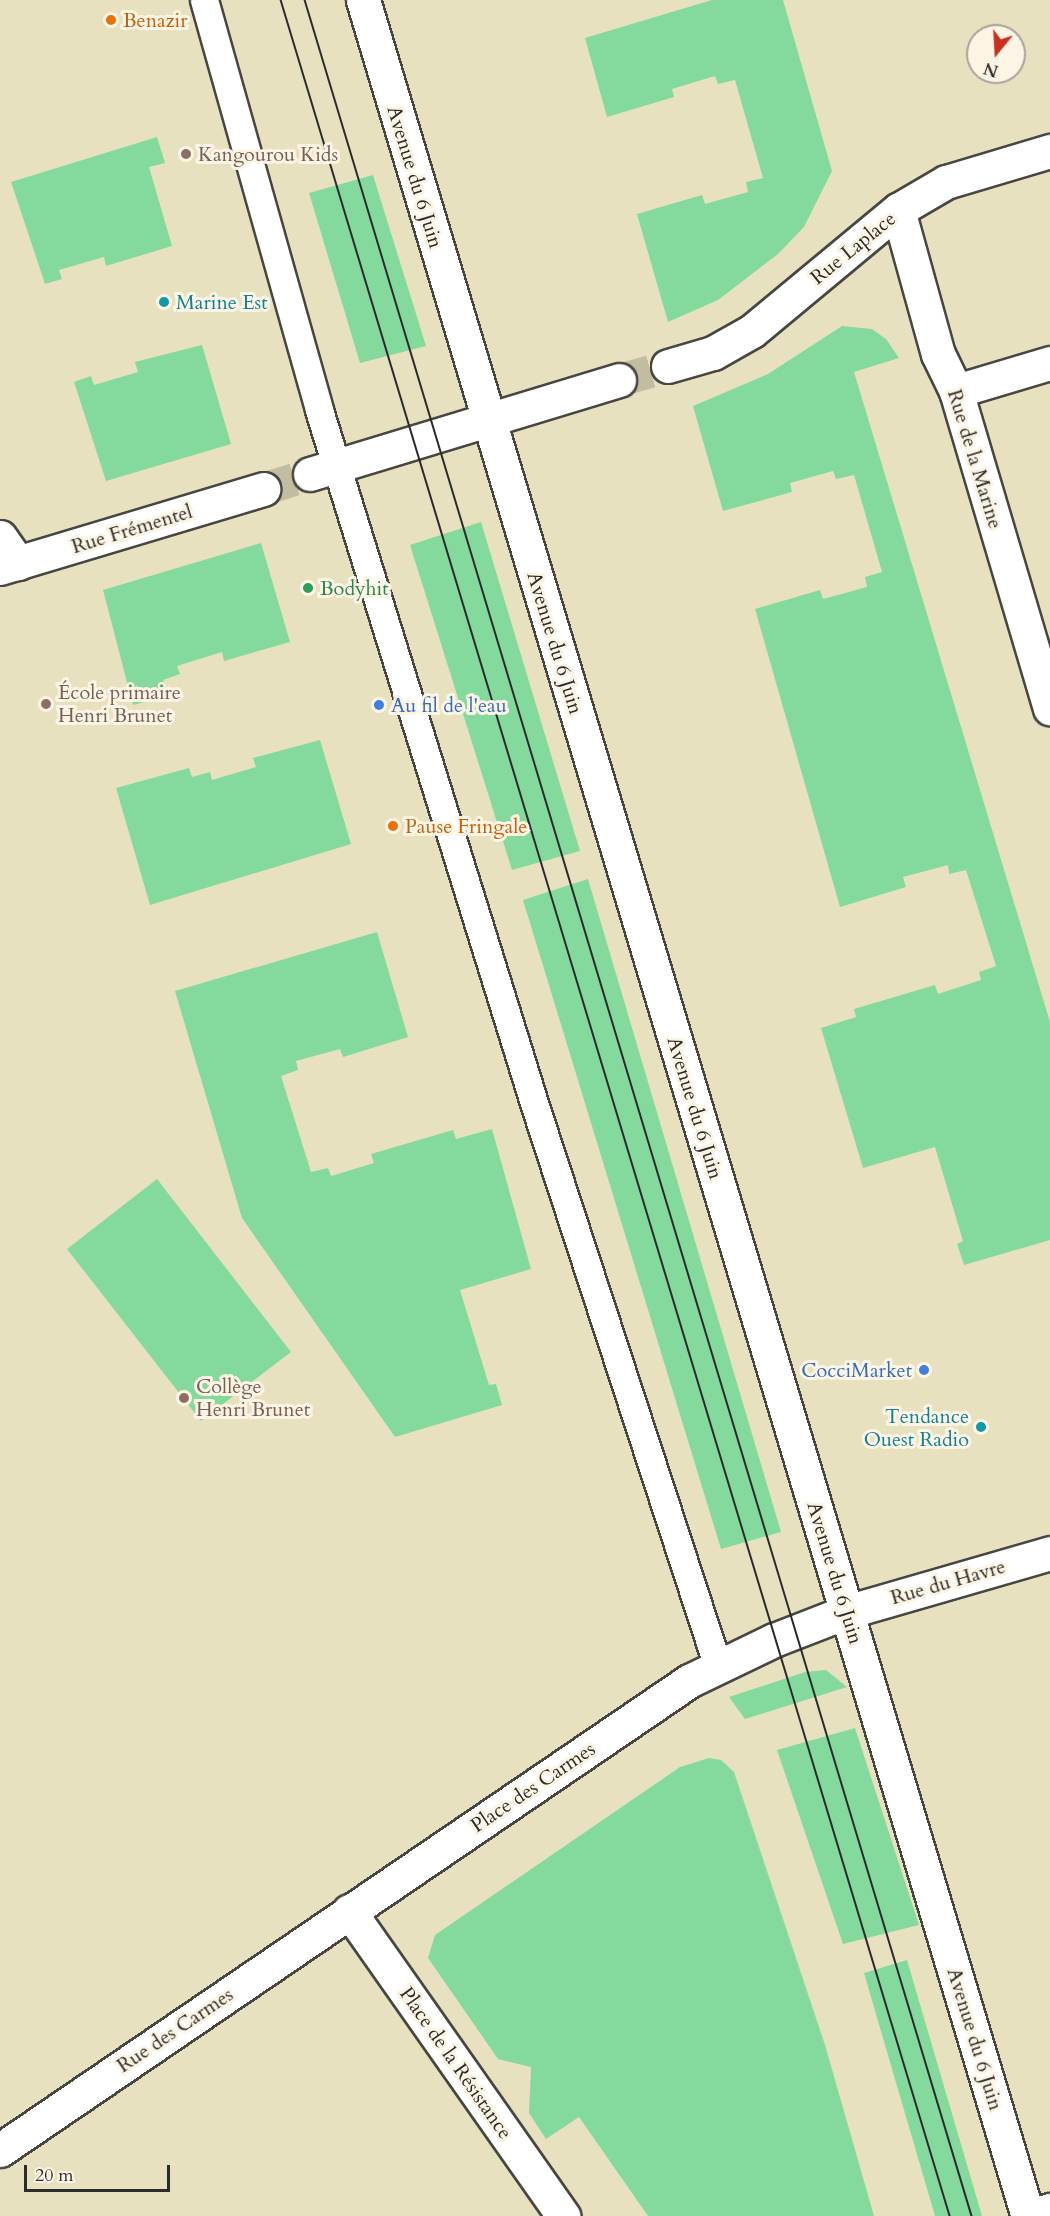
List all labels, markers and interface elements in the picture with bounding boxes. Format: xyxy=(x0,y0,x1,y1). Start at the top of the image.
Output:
place label: Benazir xyxy=(123,8,188,32)
marker: Benazir xyxy=(104,13,118,27)
north arrow xyxy=(966,24,1026,84)
text: N xyxy=(981,57,1001,82)
street label: Avenue du 6 Juin xyxy=(382,103,448,251)
place label: Kangourou Kids xyxy=(198,142,338,166)
marker: Kangourou Kids xyxy=(179,147,193,161)
street label: Rue Laplace xyxy=(806,206,900,290)
place label: Marine Est xyxy=(176,290,268,314)
marker: Marine Est xyxy=(157,295,171,309)
street label: Rue de la Marine xyxy=(942,386,1008,532)
street label: Rue Frémentel xyxy=(69,499,195,559)
street label: Avenue du 6 Juin xyxy=(522,569,588,717)
place label: Bodyhit xyxy=(320,576,389,600)
marker: Bodyhit xyxy=(301,581,315,595)
place label: École primaire Henri Brunet xyxy=(58,680,181,727)
place label: Au fil de l'eau xyxy=(391,693,507,717)
marker: École primaire Henri Brunet xyxy=(39,697,53,711)
marker: Au fil de l'eau xyxy=(372,698,386,712)
place label: Pause Fringale xyxy=(405,814,527,838)
marker: Pause Fringale xyxy=(386,819,400,833)
street label: Avenue du 6 Juin xyxy=(662,1034,728,1182)
place label: CocciMarket xyxy=(801,1358,912,1382)
marker: CocciMarket xyxy=(917,1363,931,1377)
place label: Collège Henri Brunet xyxy=(196,1374,310,1421)
marker: Collège Henri Brunet xyxy=(177,1391,191,1405)
place label: Tendance Ouest Radio xyxy=(864,1404,969,1451)
marker: Tendance Ouest Radio xyxy=(974,1420,988,1434)
street label: Avenue du 6 Juin xyxy=(802,1499,868,1647)
street label: Rue du Havre xyxy=(888,1554,1008,1610)
street label: Place des Carmes xyxy=(466,1737,600,1837)
street label: Avenue du 6 Juin xyxy=(942,1965,1008,2113)
street label: Rue des Carmes xyxy=(112,1982,238,2078)
street label: Place de la Résistance xyxy=(395,1982,517,2144)
scale bar xyxy=(27,2153,172,2191)
text: 20 m xyxy=(35,2163,74,2188)

